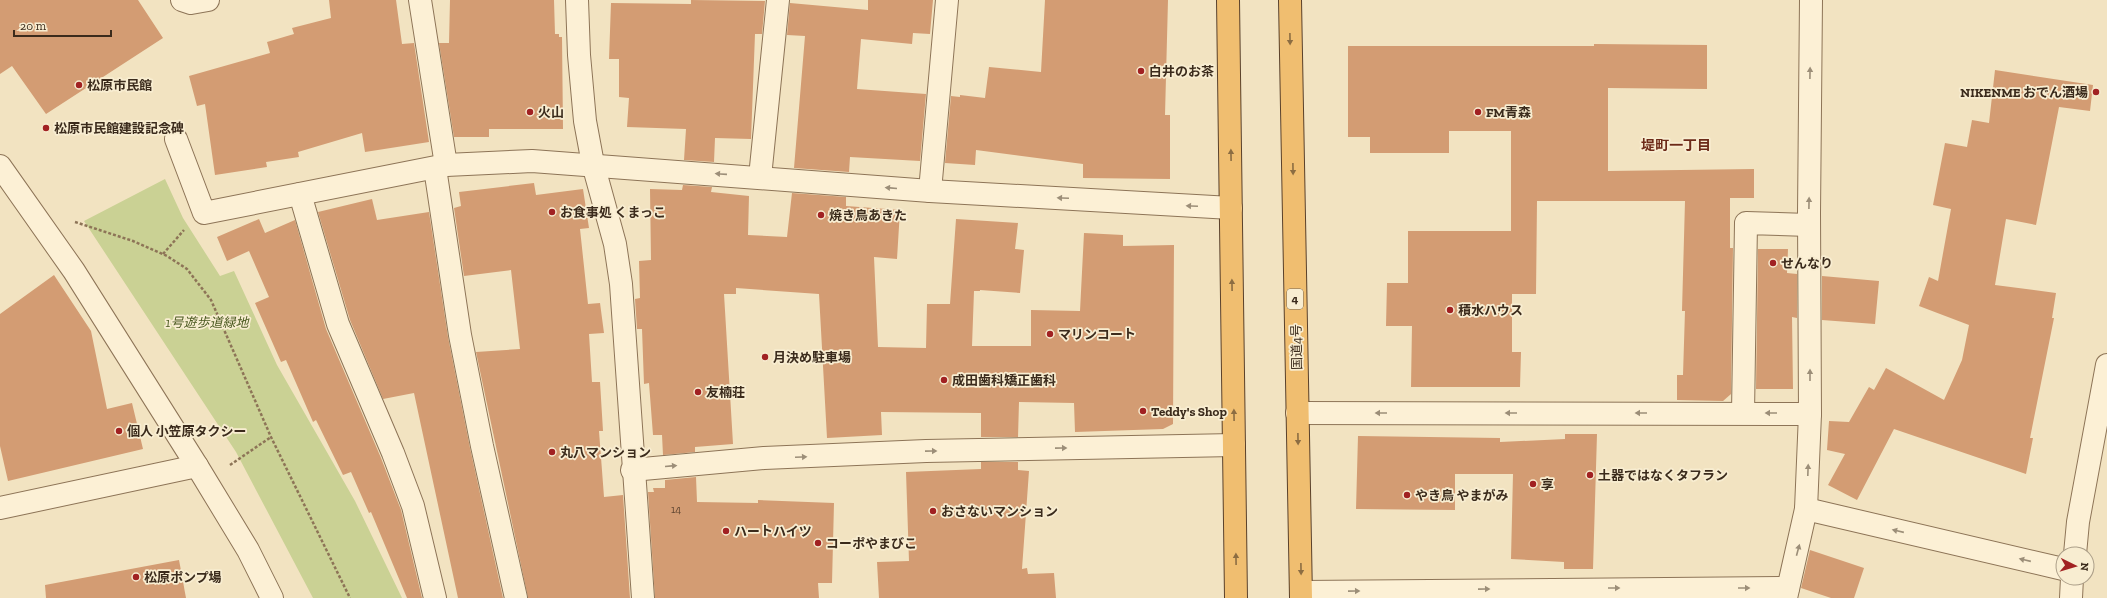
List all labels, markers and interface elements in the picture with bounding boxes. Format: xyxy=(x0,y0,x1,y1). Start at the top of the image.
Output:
scale bar xyxy=(14,12,111,38)
text: 20 m xyxy=(20,19,47,33)
one-way arrow xyxy=(1287,33,1293,46)
place label: 白井のお茶 xyxy=(1149,64,1214,79)
marker: 白井のお茶 xyxy=(1136,66,1146,76)
one-way arrow xyxy=(1807,66,1813,79)
place label: 松原市民館 xyxy=(87,78,152,93)
marker: 松原市民館 xyxy=(74,80,84,90)
place label: NIKENME おでん酒場 xyxy=(1960,85,2088,100)
marker: NIKENME おでん酒場 xyxy=(2091,87,2101,97)
place label: 火山 xyxy=(538,105,564,120)
place label: FM青森 xyxy=(1486,105,1531,120)
marker: 火山 xyxy=(525,107,535,117)
marker: FM青森 xyxy=(1473,107,1483,117)
place label: 松原市民館建設記念碑 xyxy=(54,121,184,136)
marker: 松原市民館建設記念碑 xyxy=(41,123,51,133)
district label: 堤町一丁目 xyxy=(1641,137,1711,154)
one-way arrow xyxy=(1227,149,1234,161)
one-way arrow xyxy=(1290,163,1296,176)
one-way arrow xyxy=(715,171,727,178)
one-way arrow xyxy=(885,184,897,191)
one-way arrow xyxy=(1057,195,1069,202)
one-way arrow xyxy=(1806,196,1812,209)
one-way arrow xyxy=(1186,202,1198,209)
place label: お食事処 くまっこ xyxy=(560,205,666,220)
marker: お食事処 くまっこ xyxy=(547,207,557,217)
place label: 焼き鳥あきた xyxy=(829,208,907,223)
marker: 焼き鳥あきた xyxy=(816,210,826,220)
place label: せんなり xyxy=(1781,256,1833,271)
marker: せんなり xyxy=(1768,258,1778,268)
one-way arrow xyxy=(1229,278,1235,291)
road number: 4 xyxy=(1287,289,1303,309)
place label: 積水ハウス xyxy=(1458,303,1523,318)
marker: 積水ハウス xyxy=(1445,305,1455,315)
park label: 1号遊歩道緑地 xyxy=(166,315,250,330)
street label: 国道4号 xyxy=(1289,324,1304,370)
place label: マリンコート xyxy=(1058,327,1136,342)
marker: マリンコート xyxy=(1045,329,1055,339)
place label: 月決め駐車場 xyxy=(773,350,851,365)
marker: 月決め駐車場 xyxy=(760,352,770,362)
one-way arrow xyxy=(1807,368,1813,381)
place label: 成田歯科矯正歯科 xyxy=(952,373,1056,388)
marker: 成田歯科矯正歯科 xyxy=(939,375,949,385)
place label: 友楠荘 xyxy=(706,385,745,400)
marker: 友楠荘 xyxy=(693,387,703,397)
place label: Teddy's Shop xyxy=(1151,404,1227,419)
marker: Teddy's Shop xyxy=(1138,406,1148,416)
one-way arrow xyxy=(1231,408,1237,421)
one-way arrow xyxy=(1374,410,1387,416)
one-way arrow xyxy=(1504,410,1517,416)
one-way arrow xyxy=(1634,410,1647,416)
one-way arrow xyxy=(1765,410,1777,417)
place label: 個人 小笠原タクシー xyxy=(127,424,246,439)
marker: 個人 小笠原タクシー xyxy=(114,426,124,436)
one-way arrow xyxy=(1295,433,1301,446)
place label: 丸八マンション xyxy=(560,445,651,460)
one-way arrow xyxy=(1055,445,1067,452)
marker: 丸八マンション xyxy=(547,447,557,457)
one-way arrow xyxy=(925,448,938,454)
one-way arrow xyxy=(795,453,807,460)
one-way arrow xyxy=(665,463,677,470)
one-way arrow xyxy=(1805,463,1811,476)
place label: 土器ではなくタフラン xyxy=(1598,468,1728,483)
marker: 土器ではなくタフラン xyxy=(1585,470,1595,480)
place label: 享 xyxy=(1541,477,1554,492)
marker: 享 xyxy=(1528,479,1538,489)
place label: やき鳥 やまがみ xyxy=(1415,488,1508,503)
marker: やき鳥 やまがみ xyxy=(1402,490,1412,500)
house number: 14 xyxy=(671,503,681,516)
place label: おさないマンション xyxy=(941,504,1058,519)
marker: おさないマンション xyxy=(928,506,938,516)
place label: ハートハイツ xyxy=(734,524,812,539)
marker: ハートハイツ xyxy=(721,526,731,536)
one-way arrow xyxy=(1892,528,1904,534)
place label: コーポやまびこ xyxy=(826,536,917,551)
marker: コーポやまびこ xyxy=(813,538,823,548)
one-way arrow xyxy=(1795,544,1801,556)
north arrow xyxy=(2055,546,2095,586)
one-way arrow xyxy=(1233,552,1239,565)
one-way arrow xyxy=(2019,557,2031,563)
text: N xyxy=(2078,562,2091,572)
one-way arrow xyxy=(1297,563,1304,575)
place label: 松原ポンプ場 xyxy=(144,570,222,585)
marker: 松原ポンプ場 xyxy=(131,572,141,582)
one-way arrow xyxy=(1608,585,1621,591)
one-way arrow xyxy=(1738,585,1751,591)
one-way arrow xyxy=(1478,586,1491,592)
one-way arrow xyxy=(1348,588,1361,594)

